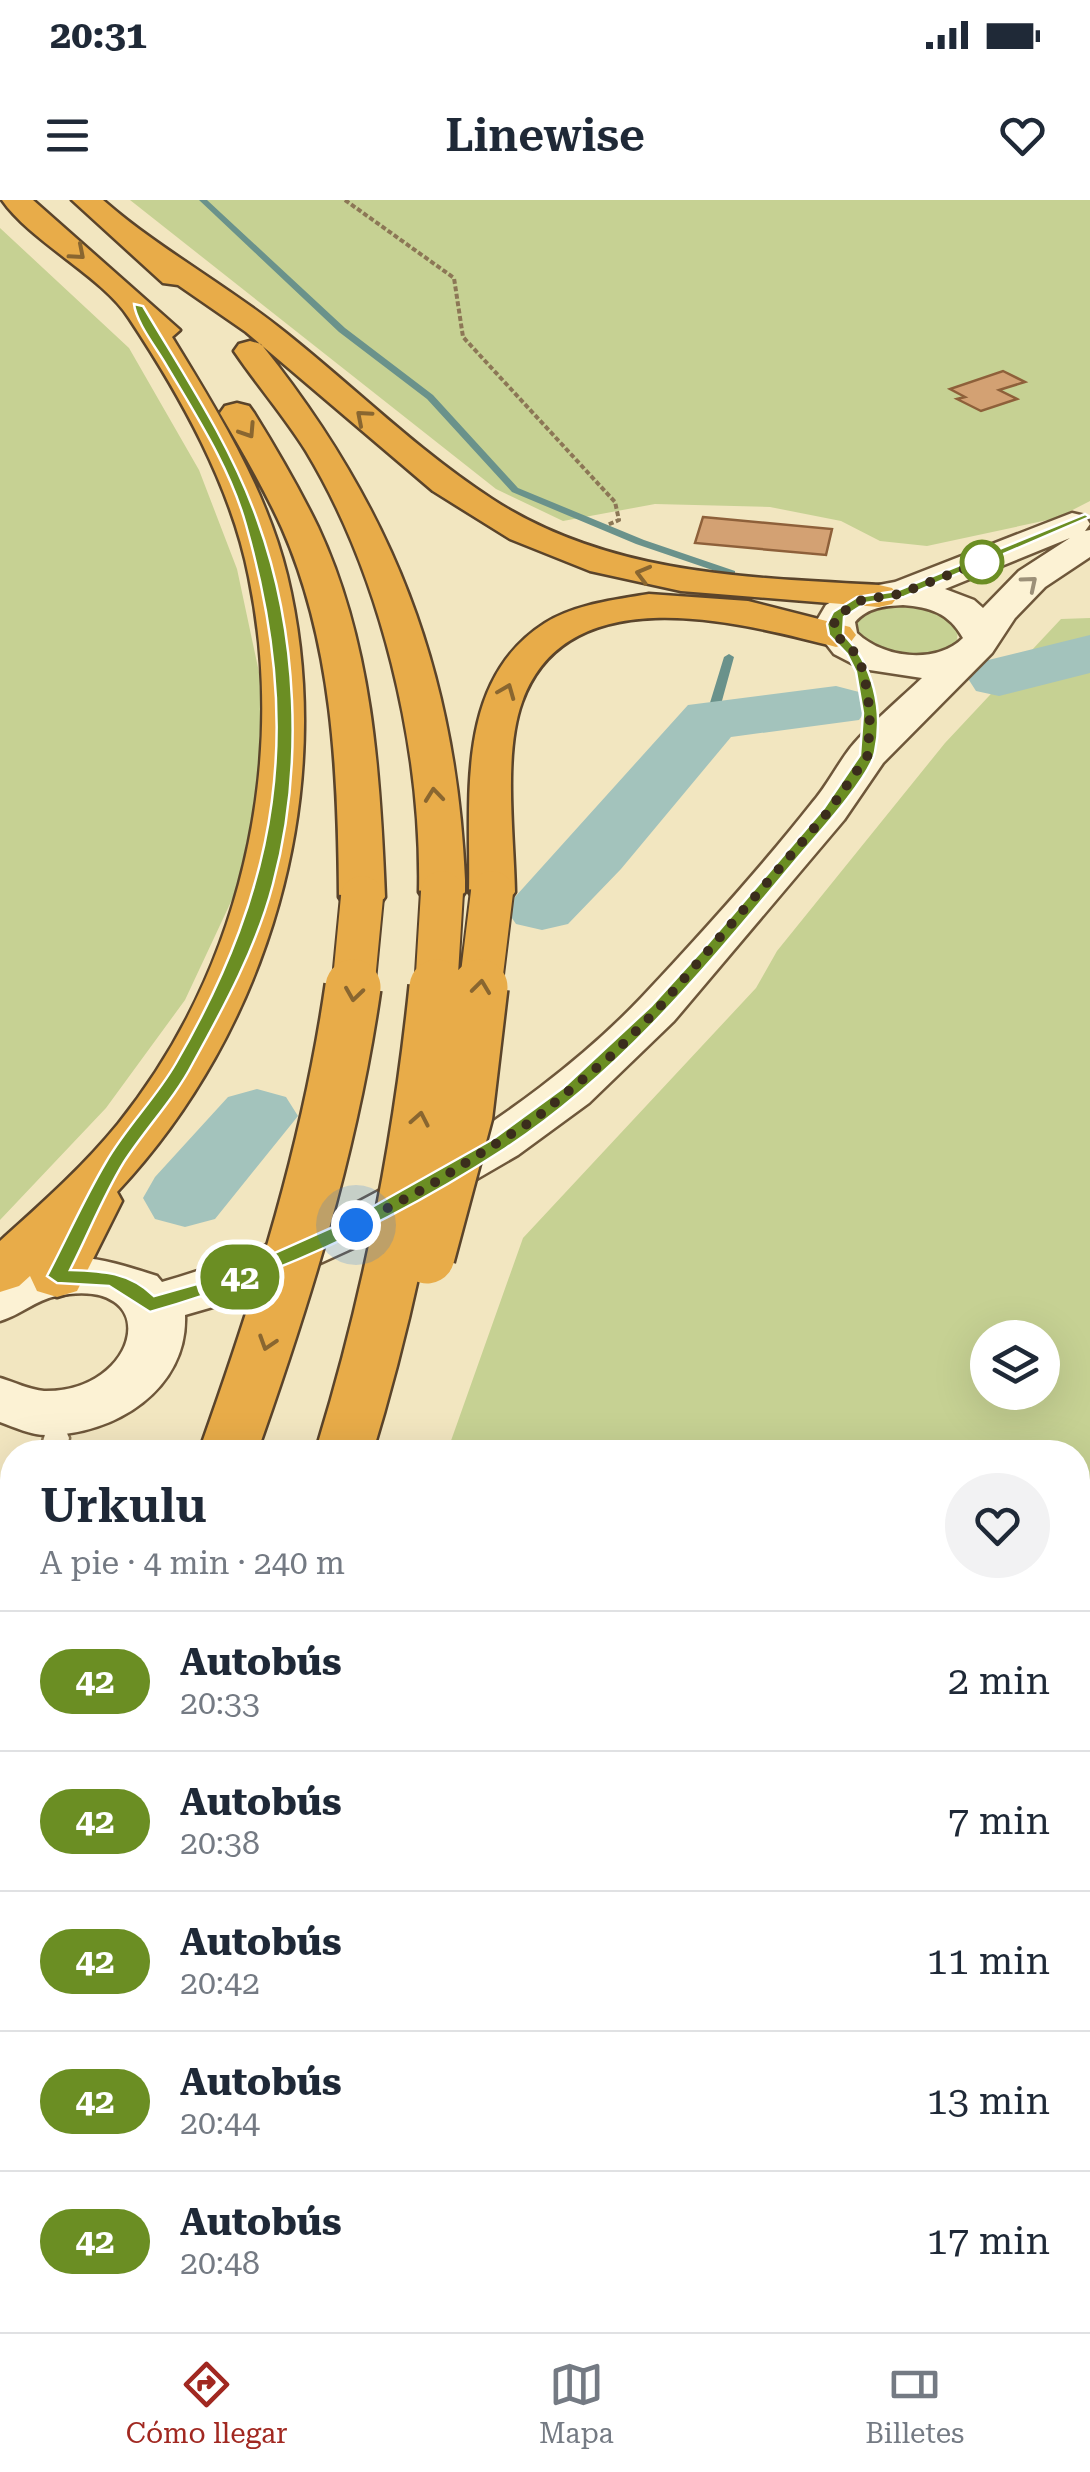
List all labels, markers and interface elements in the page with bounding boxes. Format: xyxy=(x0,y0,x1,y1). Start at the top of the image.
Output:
text: 20:31 xyxy=(50,13,147,57)
icon: menu xyxy=(40,108,95,163)
icon: heart xyxy=(995,108,1050,163)
text: Linewise xyxy=(445,109,645,162)
one-way arrow xyxy=(66,241,84,259)
one-way arrow xyxy=(356,410,375,428)
one-way arrow xyxy=(236,420,255,438)
unlabelled marker xyxy=(961,541,1003,583)
one-way arrow xyxy=(635,565,652,586)
one-way arrow xyxy=(1019,576,1037,594)
one-way arrow xyxy=(495,683,515,701)
one-way arrow xyxy=(424,787,445,803)
one-way arrow xyxy=(470,979,491,995)
one-way arrow xyxy=(345,986,366,1003)
one-way arrow xyxy=(409,1111,430,1128)
your location xyxy=(331,1200,381,1250)
line badge: 42 xyxy=(195,1244,285,1310)
text: 42 xyxy=(220,1257,260,1298)
map controls xyxy=(970,1320,1060,1410)
button: layers xyxy=(970,1320,1060,1410)
one-way arrow xyxy=(259,1334,279,1351)
button: heart xyxy=(945,1473,1050,1578)
text: Urkulu xyxy=(40,1478,207,1534)
text: A pie · 4 min · 240 m xyxy=(40,1544,345,1582)
text: Autobús xyxy=(180,1640,342,1684)
text: 2 min xyxy=(948,1659,1050,1703)
text: 42 xyxy=(75,1661,115,1702)
text: 20:33 xyxy=(180,1684,260,1722)
text: Autobús xyxy=(180,1780,342,1824)
text: 7 min xyxy=(948,1799,1050,1843)
text: 42 xyxy=(75,1801,115,1842)
text: 20:38 xyxy=(180,1824,260,1862)
text: Autobús xyxy=(180,1920,342,1964)
text: 11 min xyxy=(927,1939,1050,1983)
text: 42 xyxy=(75,1941,115,1982)
text: 20:42 xyxy=(180,1964,260,2002)
text: Autobús xyxy=(180,2060,342,2104)
text: 13 min xyxy=(927,2079,1050,2123)
text: 42 xyxy=(75,2081,115,2122)
text: 20:44 xyxy=(180,2104,260,2142)
text: Autobús xyxy=(180,2200,342,2244)
text: 17 min xyxy=(927,2219,1050,2263)
text: 42 xyxy=(75,2221,115,2262)
text: 20:48 xyxy=(180,2244,260,2282)
tab: Cómo llegar xyxy=(126,2357,288,2450)
tab: Mapa xyxy=(539,2357,614,2450)
tab: Billetes xyxy=(865,2357,964,2450)

